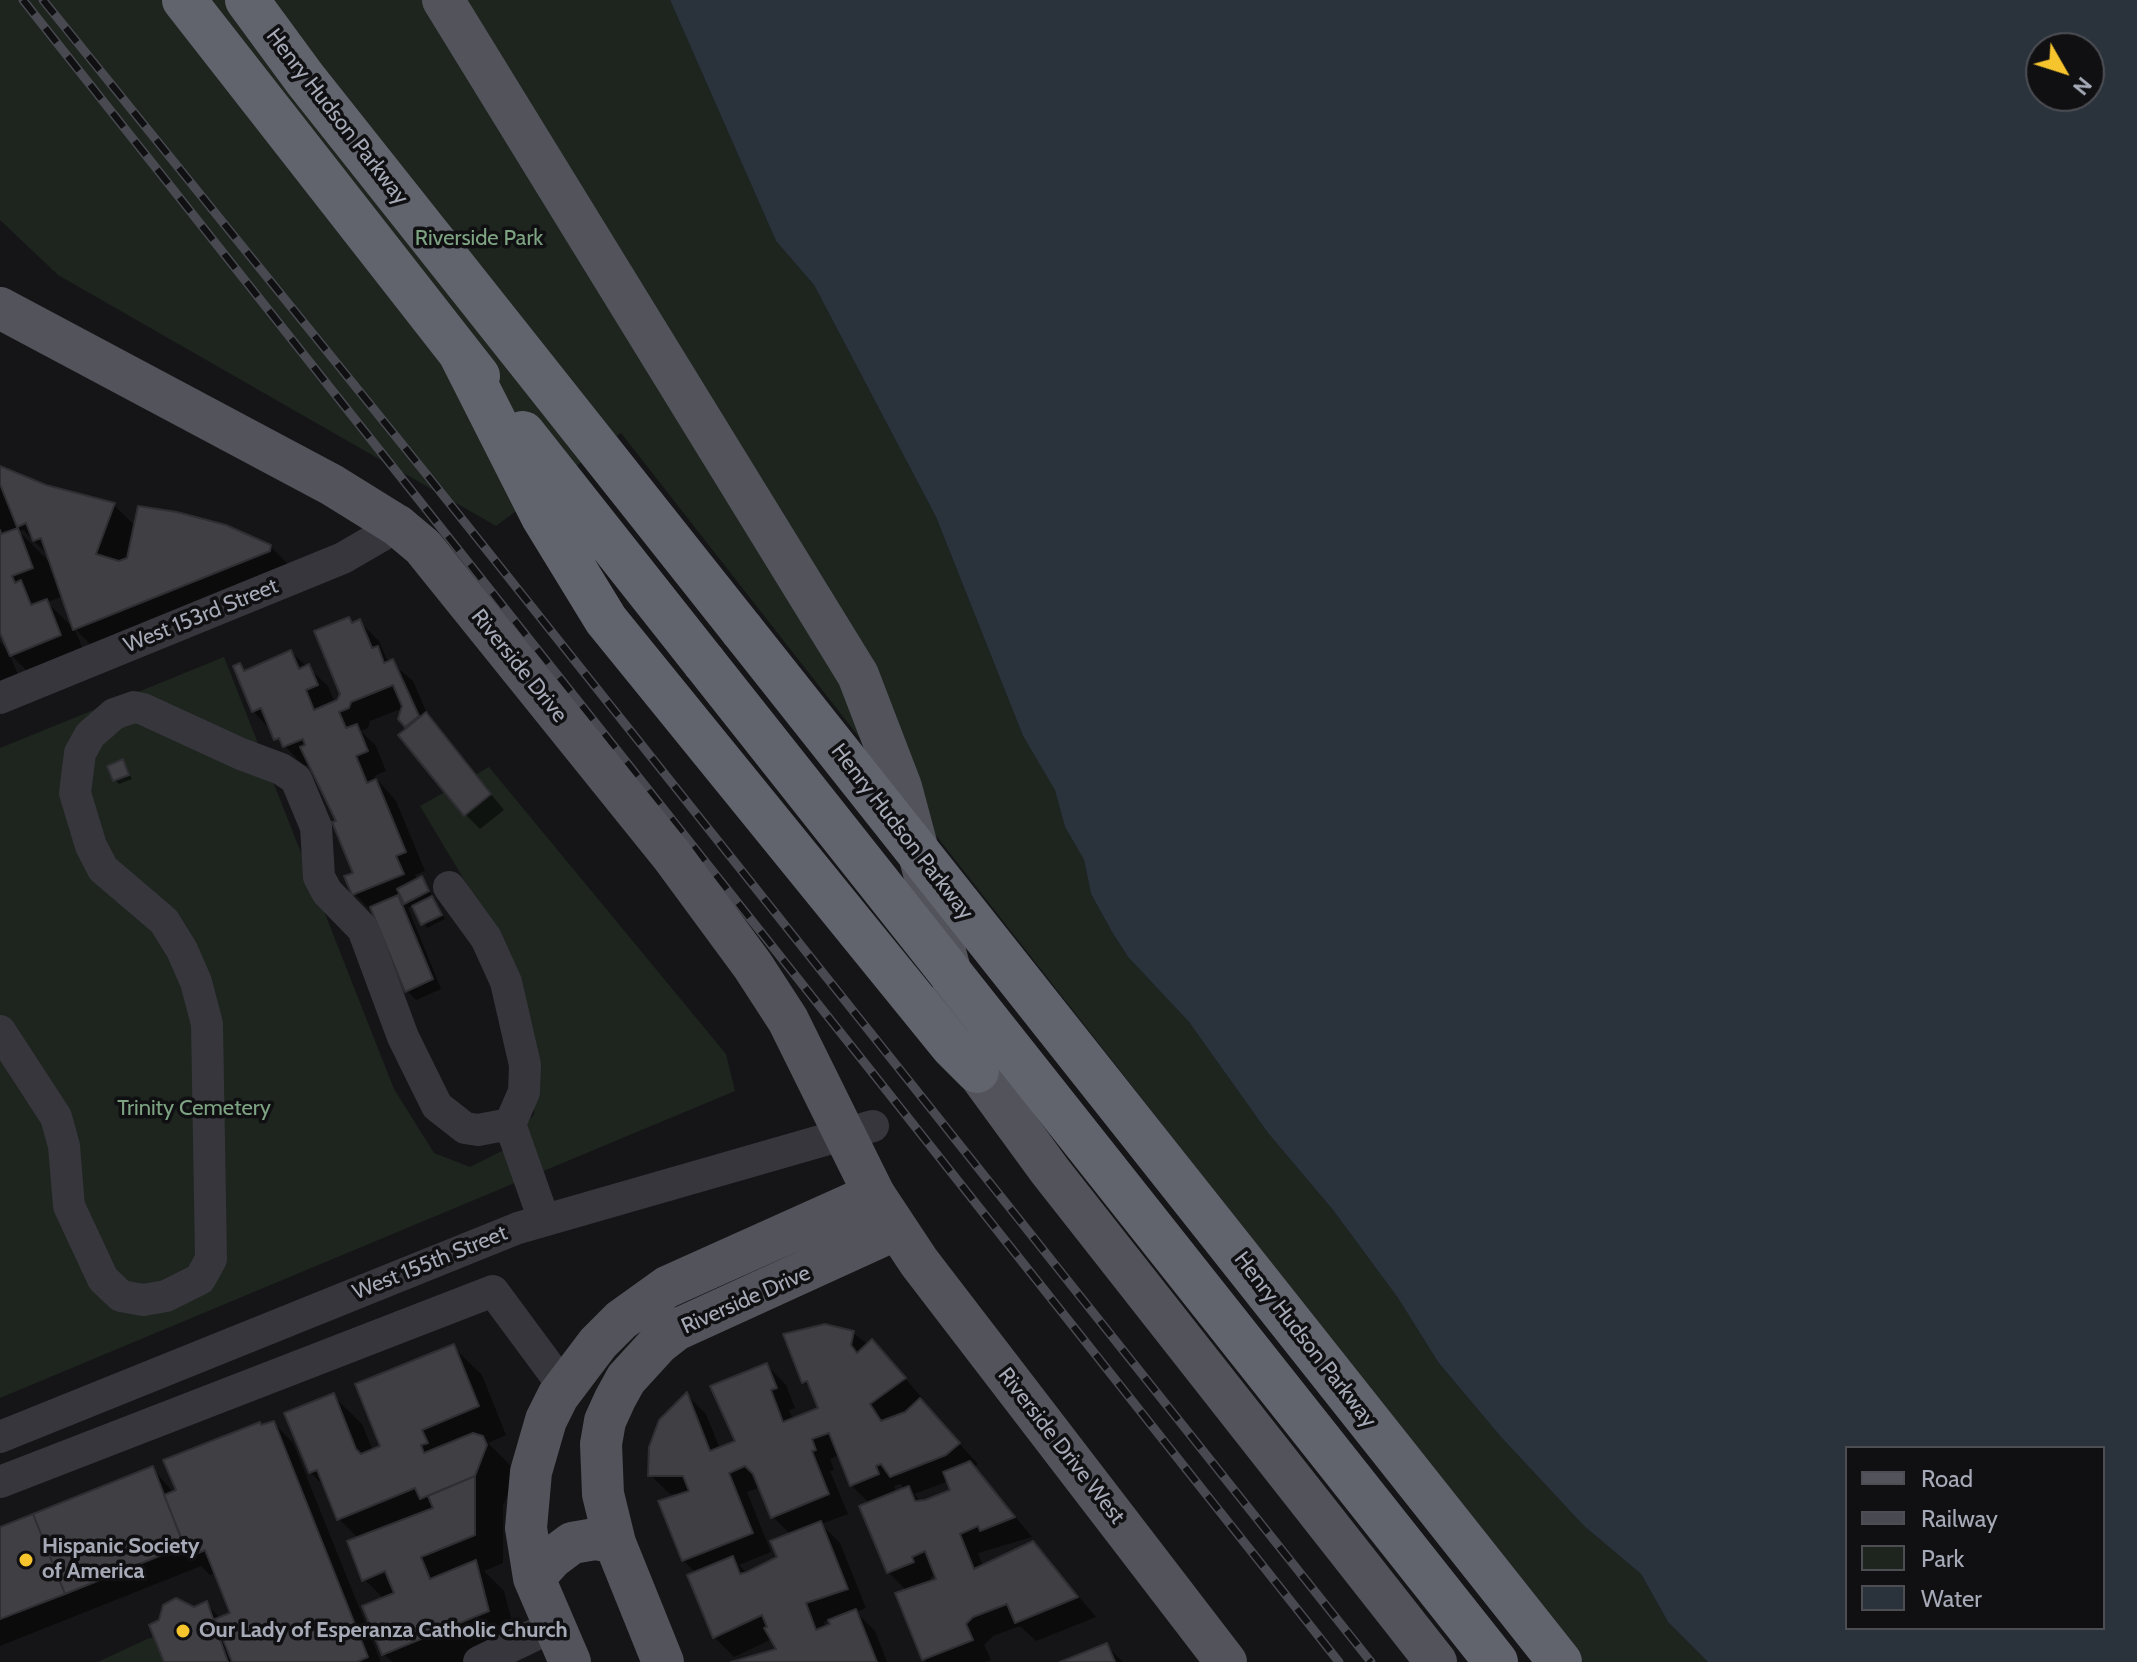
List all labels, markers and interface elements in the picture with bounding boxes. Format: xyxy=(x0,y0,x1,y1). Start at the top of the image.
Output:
street label: Henry Hudson Parkway xyxy=(260,24,414,210)
north arrow xyxy=(2025,32,2105,112)
text: N xyxy=(2067,72,2098,101)
park label: Riverside Park xyxy=(415,226,543,252)
street label: West 153rd Street xyxy=(120,573,282,659)
street label: Riverside Drive xyxy=(465,604,573,728)
street label: Henry Hudson Parkway xyxy=(825,739,979,925)
park label: Trinity Cemetery xyxy=(117,1096,271,1122)
street label: West 155th Street xyxy=(349,1220,511,1306)
street label: Henry Hudson Parkway xyxy=(1228,1247,1382,1433)
street label: Riverside Drive xyxy=(678,1260,814,1340)
street label: Riverside Drive West xyxy=(992,1363,1130,1529)
legend xyxy=(1845,1446,2105,1630)
text: Road xyxy=(1921,1464,1973,1493)
text: Railway xyxy=(1921,1504,1998,1533)
place label: Hispanic Society of America xyxy=(42,1534,200,1586)
text: Park xyxy=(1921,1544,1964,1573)
marker: Hispanic Society of America xyxy=(17,1551,35,1569)
text: Water xyxy=(1921,1584,1982,1613)
place label: Our Lady of Esperanza Catholic Church xyxy=(199,1618,568,1644)
marker: Our Lady of Esperanza Catholic Church xyxy=(174,1622,192,1640)

